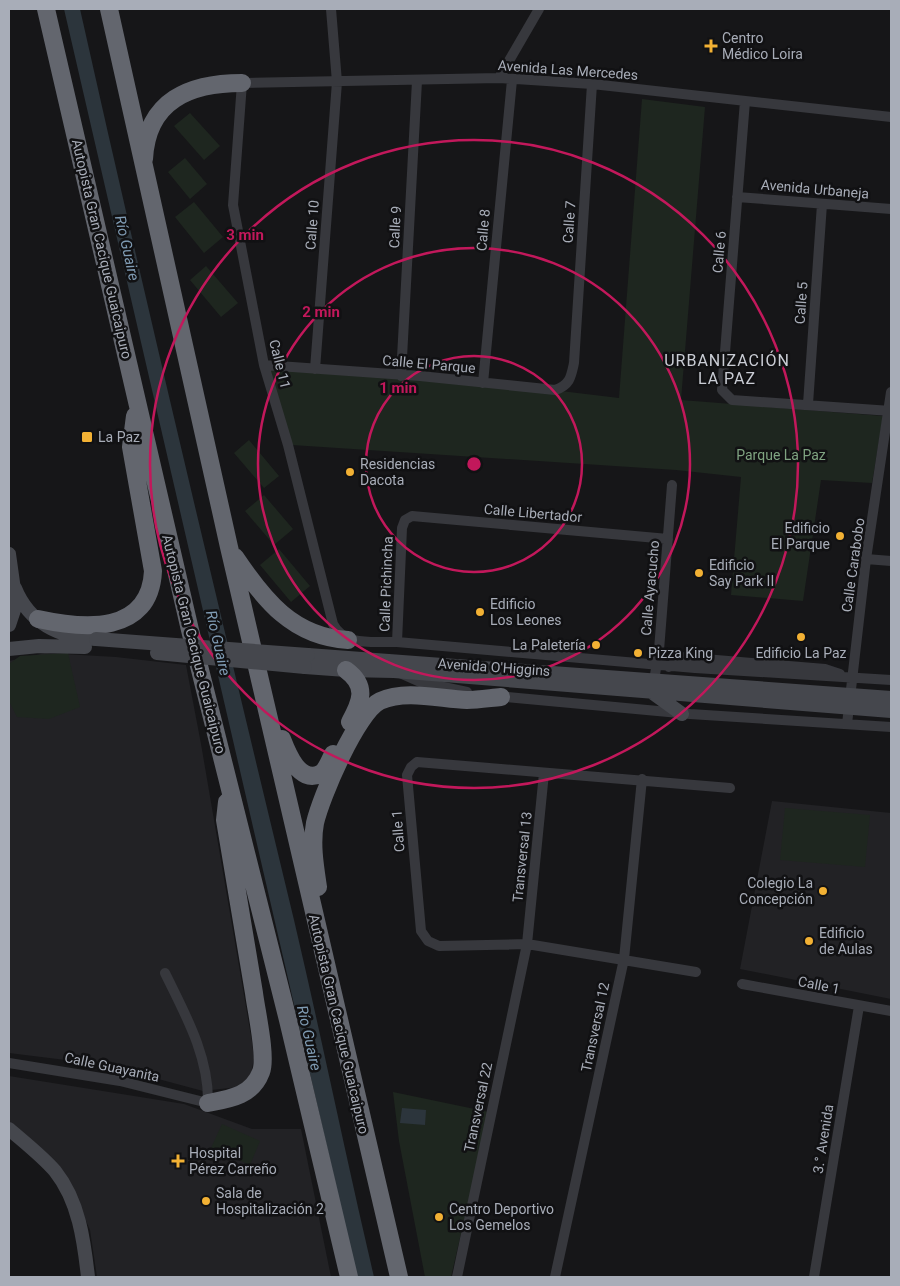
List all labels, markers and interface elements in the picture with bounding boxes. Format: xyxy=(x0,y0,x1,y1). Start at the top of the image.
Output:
place label: Centro Médico Loira xyxy=(722,30,803,62)
marker: Centro Médico Loira xyxy=(704,39,718,53)
street label: Avenida Las Mercedes xyxy=(497,57,639,83)
street label: Autopista Gran Cacique Guaicaipuro xyxy=(69,138,135,360)
street label: Avenida Urbaneja xyxy=(760,176,870,202)
street label: Calle 10 xyxy=(302,199,322,251)
street label: Calle 7 xyxy=(560,200,578,244)
street label: Calle 9 xyxy=(386,205,404,249)
street label: Calle 8 xyxy=(473,208,493,252)
water label: Río Guaire xyxy=(111,214,143,283)
text: 3 min xyxy=(226,226,264,244)
street label: Calle 6 xyxy=(709,230,729,274)
street label: Calle 5 xyxy=(792,281,810,325)
text: 2 min xyxy=(302,303,340,321)
street label: Calle 11 xyxy=(266,338,294,390)
district label: URBANIZACIÓN LA PAZ xyxy=(664,350,790,388)
street label: Calle El Parque xyxy=(382,352,476,376)
text: 1 min xyxy=(379,379,417,397)
place label: La Paz xyxy=(98,429,140,445)
marker: La Paz xyxy=(80,430,94,444)
park label: Parque La Paz xyxy=(736,447,826,463)
centre of rings xyxy=(465,455,483,473)
place label: Residencias Dacota xyxy=(360,456,435,488)
marker: Residencias Dacota xyxy=(344,466,356,478)
street label: Calle Libertador xyxy=(483,501,583,525)
street label: Calle Carabobo xyxy=(838,517,868,613)
place label: Edificio El Parque xyxy=(771,520,830,552)
marker: Edificio El Parque xyxy=(834,530,846,542)
street label: Autopista Gran Cacique Guaicaipuro xyxy=(159,533,229,755)
street label: Calle Pichincha xyxy=(376,536,396,632)
street label: Calle Ayacucho xyxy=(638,540,662,636)
place label: Edificio Say Park II xyxy=(709,557,774,589)
marker: Edificio Say Park II xyxy=(693,567,705,579)
place label: Edificio Los Leones xyxy=(490,596,562,628)
marker: Edificio Los Leones xyxy=(474,606,486,618)
water label: Río Guaire xyxy=(202,609,234,678)
marker: Edificio La Paz xyxy=(795,631,807,643)
place label: La Paletería xyxy=(512,637,586,653)
marker: La Paletería xyxy=(590,639,602,651)
place label: Pizza King xyxy=(648,645,713,661)
place label: Edificio La Paz xyxy=(755,645,847,661)
marker: Pizza King xyxy=(632,647,644,659)
street label: Avenida O'Higgins xyxy=(437,655,551,679)
street label: Calle 1 xyxy=(389,809,407,853)
street label: Transversal 13 xyxy=(509,811,535,903)
place label: Colegio La Concepción xyxy=(739,875,813,907)
marker: Colegio La Concepción xyxy=(817,885,829,897)
street label: Autopista Gran Cacique Guaicaipuro xyxy=(306,913,372,1135)
place label: Edificio de Aulas xyxy=(819,925,873,957)
marker: Edificio de Aulas xyxy=(803,935,815,947)
street label: Calle 1 xyxy=(797,973,841,997)
street label: Transversal 12 xyxy=(578,981,612,1073)
water label: Río Guaire xyxy=(293,1004,325,1073)
street label: Calle Guayanita xyxy=(63,1049,161,1085)
street label: Transversal 22 xyxy=(461,1061,495,1153)
street label: 3.° Avenida xyxy=(810,1103,836,1175)
place label: Hospital Pérez Carreño xyxy=(189,1145,277,1177)
marker: Hospital Pérez Carreño xyxy=(171,1154,185,1168)
place label: Sala de Hospitalización 2 xyxy=(216,1185,324,1217)
marker: Sala de Hospitalización 2 xyxy=(200,1195,212,1207)
place label: Centro Deportivo Los Gemelos xyxy=(449,1201,554,1233)
marker: Centro Deportivo Los Gemelos xyxy=(433,1211,445,1223)

